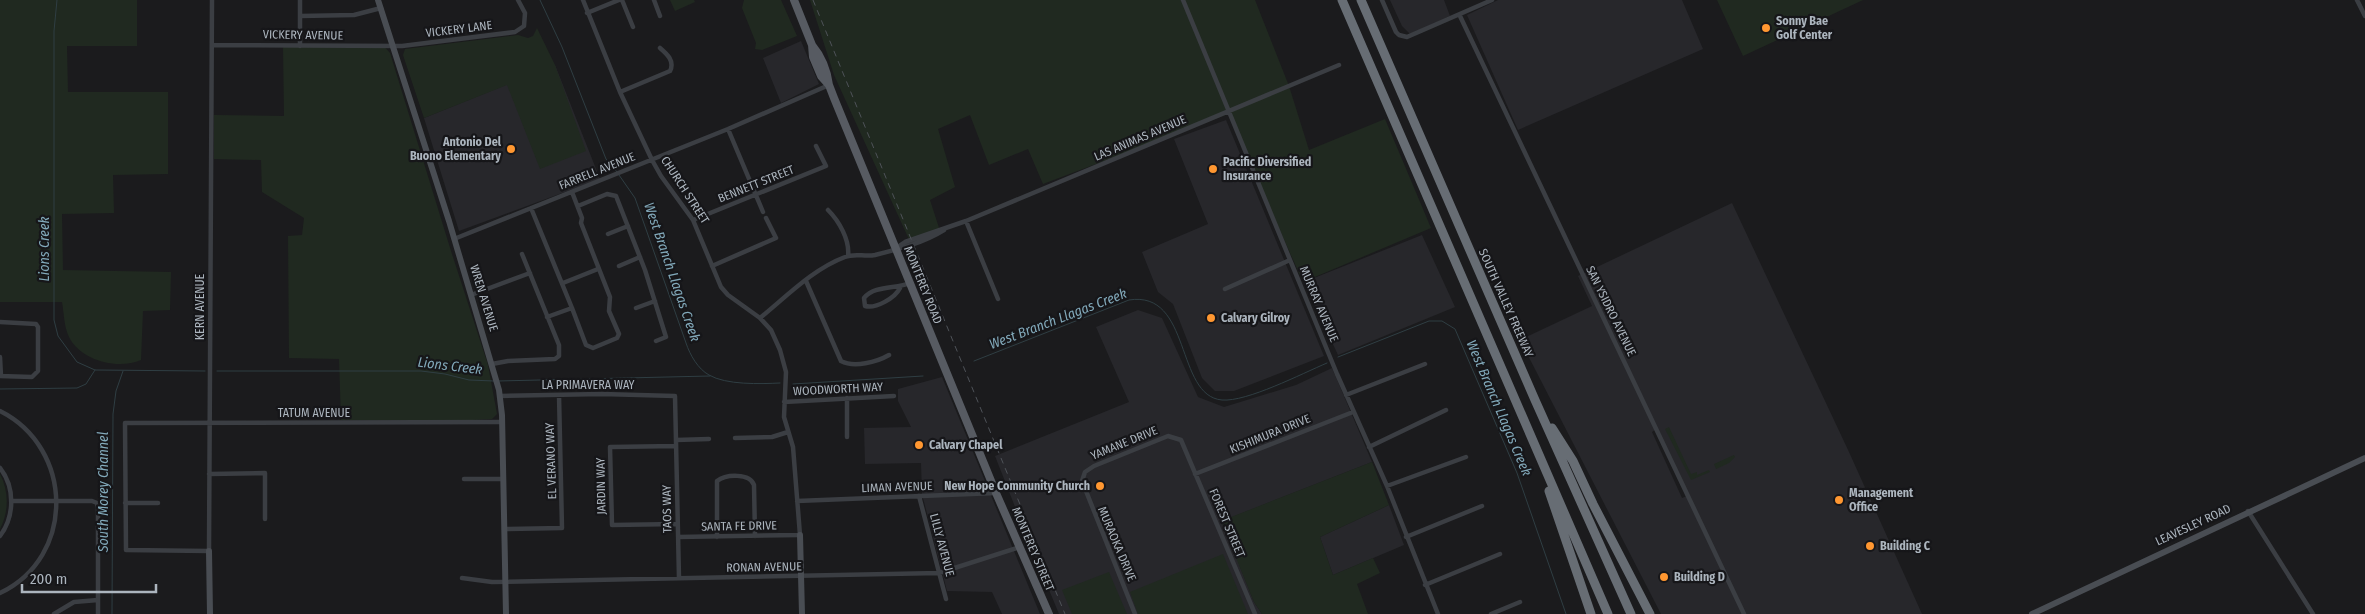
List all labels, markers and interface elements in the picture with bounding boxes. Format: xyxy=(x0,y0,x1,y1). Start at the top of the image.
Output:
place label: Sonny Bae Golf Center xyxy=(1776,14,1833,42)
street label: VICKERY LANE xyxy=(425,18,493,40)
marker: Sonny Bae Golf Center xyxy=(1760,22,1772,34)
street label: VICKERY AVENUE xyxy=(263,27,344,43)
street label: LAS ANIMAS AVENUE xyxy=(1092,112,1188,164)
place label: Antonio Del Buono Elementary xyxy=(410,135,502,163)
marker: Antonio Del Buono Elementary xyxy=(505,143,517,155)
street label: FARRELL AVENUE xyxy=(557,149,638,193)
street label: CHURCH STREET xyxy=(658,154,712,227)
place label: Pacific Diversified Insurance xyxy=(1223,155,1311,183)
street label: BENNETT STREET xyxy=(716,162,797,206)
marker: Pacific Diversified Insurance xyxy=(1207,163,1219,175)
water label: West Branch Llagas Creek xyxy=(640,200,704,344)
water label: Lions Creek xyxy=(36,216,53,281)
street label: MONTEREY ROAD xyxy=(901,244,945,326)
street label: SOUTH VALLEY FREEWAY xyxy=(1476,247,1536,359)
street label: WREN AVENUE xyxy=(467,263,501,333)
street label: MURRAY AVENUE xyxy=(1297,264,1341,344)
street label: SAN YSIDRO AVENUE xyxy=(1583,264,1639,359)
street label: KERN AVENUE xyxy=(193,273,207,340)
water label: West Branch Llagas Creek xyxy=(987,285,1129,353)
place label: Calvary Gilroy xyxy=(1221,311,1290,325)
marker: Calvary Gilroy xyxy=(1205,312,1217,324)
water label: West Branch Llagas Creek xyxy=(1463,338,1535,479)
water label: Lions Creek xyxy=(417,354,483,378)
street label: LA PRIMAVERA WAY xyxy=(541,378,635,392)
street label: WOODWORTH WAY xyxy=(793,380,883,398)
street label: TATUM AVENUE xyxy=(278,406,351,420)
street label: KISHIMURA DRIVE xyxy=(1228,411,1313,457)
street label: EL VERANO WAY xyxy=(543,422,559,500)
street label: YAMANE DRIVE xyxy=(1089,423,1160,463)
water label: South Morey Channel xyxy=(95,431,112,553)
place label: Calvary Chapel xyxy=(929,438,1003,452)
marker: Calvary Chapel xyxy=(913,439,925,451)
street label: JARDIN WAY xyxy=(594,457,608,515)
street label: LIMAN AVENUE xyxy=(861,479,933,495)
place label: New Hope Community Church xyxy=(944,479,1090,493)
marker: New Hope Community Church xyxy=(1094,480,1106,492)
street label: TAOS WAY xyxy=(660,485,674,533)
place label: Management Office xyxy=(1849,486,1914,514)
street label: FOREST STREET xyxy=(1206,487,1248,560)
marker: Management Office xyxy=(1833,494,1845,506)
street label: LEAVESLEY ROAD xyxy=(2153,501,2233,549)
street label: MONTEREY STREET xyxy=(1009,505,1057,594)
street label: MURAOKA DRIVE xyxy=(1095,505,1139,584)
street label: LILLY AVENUE xyxy=(927,512,957,578)
street label: SANTA FE DRIVE xyxy=(701,518,777,534)
place label: Building C xyxy=(1880,539,1931,553)
marker: Building C xyxy=(1864,540,1876,552)
street label: RONAN AVENUE xyxy=(726,559,802,575)
scale bar xyxy=(22,562,156,594)
text: 200 m xyxy=(30,570,67,588)
place label: Building D xyxy=(1674,570,1725,584)
marker: Building D xyxy=(1658,571,1670,583)

